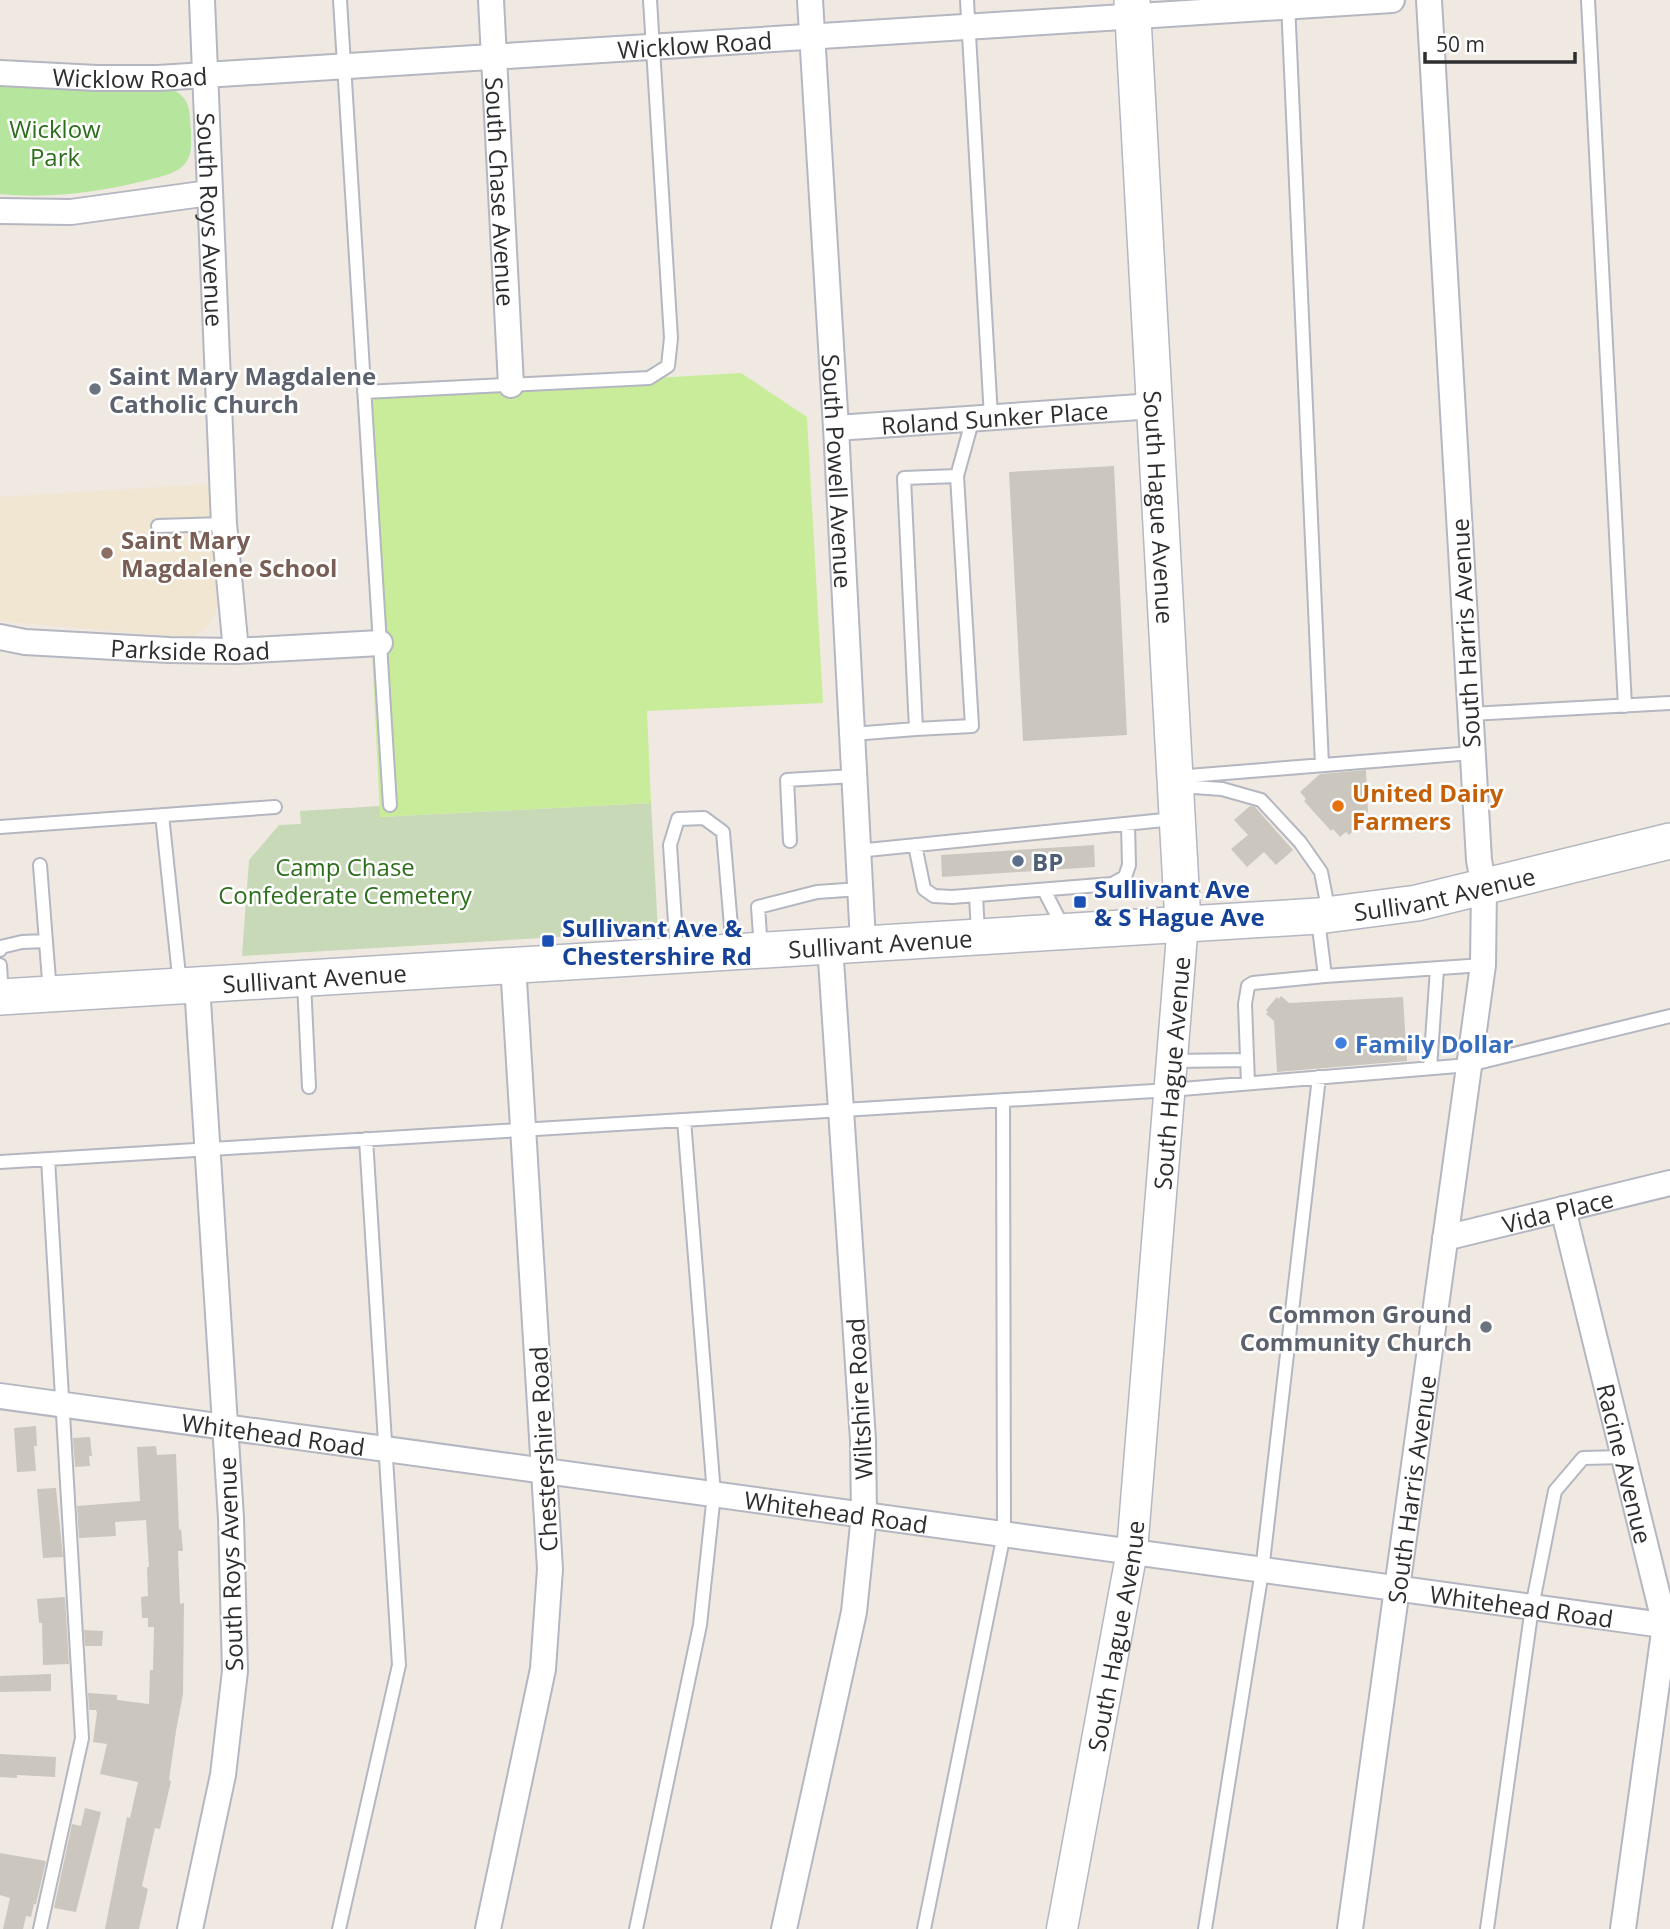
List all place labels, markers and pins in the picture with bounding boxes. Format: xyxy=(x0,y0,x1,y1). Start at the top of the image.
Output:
place label: Saint Mary Magdalene Catholic Church xyxy=(109,359,376,420)
marker: Saint Mary Magdalene Catholic Church xyxy=(87,381,103,397)
place label: Saint Mary Magdalene School xyxy=(121,523,337,584)
marker: Saint Mary Magdalene School xyxy=(99,545,115,561)
place label: United Dairy Farmers xyxy=(1352,776,1504,837)
marker: United Dairy Farmers xyxy=(1330,798,1346,814)
place label: BP xyxy=(1032,845,1063,878)
marker: BP xyxy=(1010,853,1026,869)
place label: Sullivant Ave & S Hague Ave xyxy=(1094,872,1265,933)
marker: Sullivant Ave & S Hague Ave xyxy=(1072,894,1088,910)
place label: Sullivant Ave & Chestershire Rd xyxy=(562,911,752,972)
marker: Sullivant Ave & Chestershire Rd xyxy=(540,933,556,949)
place label: Family Dollar xyxy=(1355,1027,1514,1060)
marker: Family Dollar xyxy=(1333,1035,1349,1051)
place label: Common Ground Community Church xyxy=(1240,1297,1472,1358)
marker: Common Ground Community Church xyxy=(1478,1319,1494,1335)

